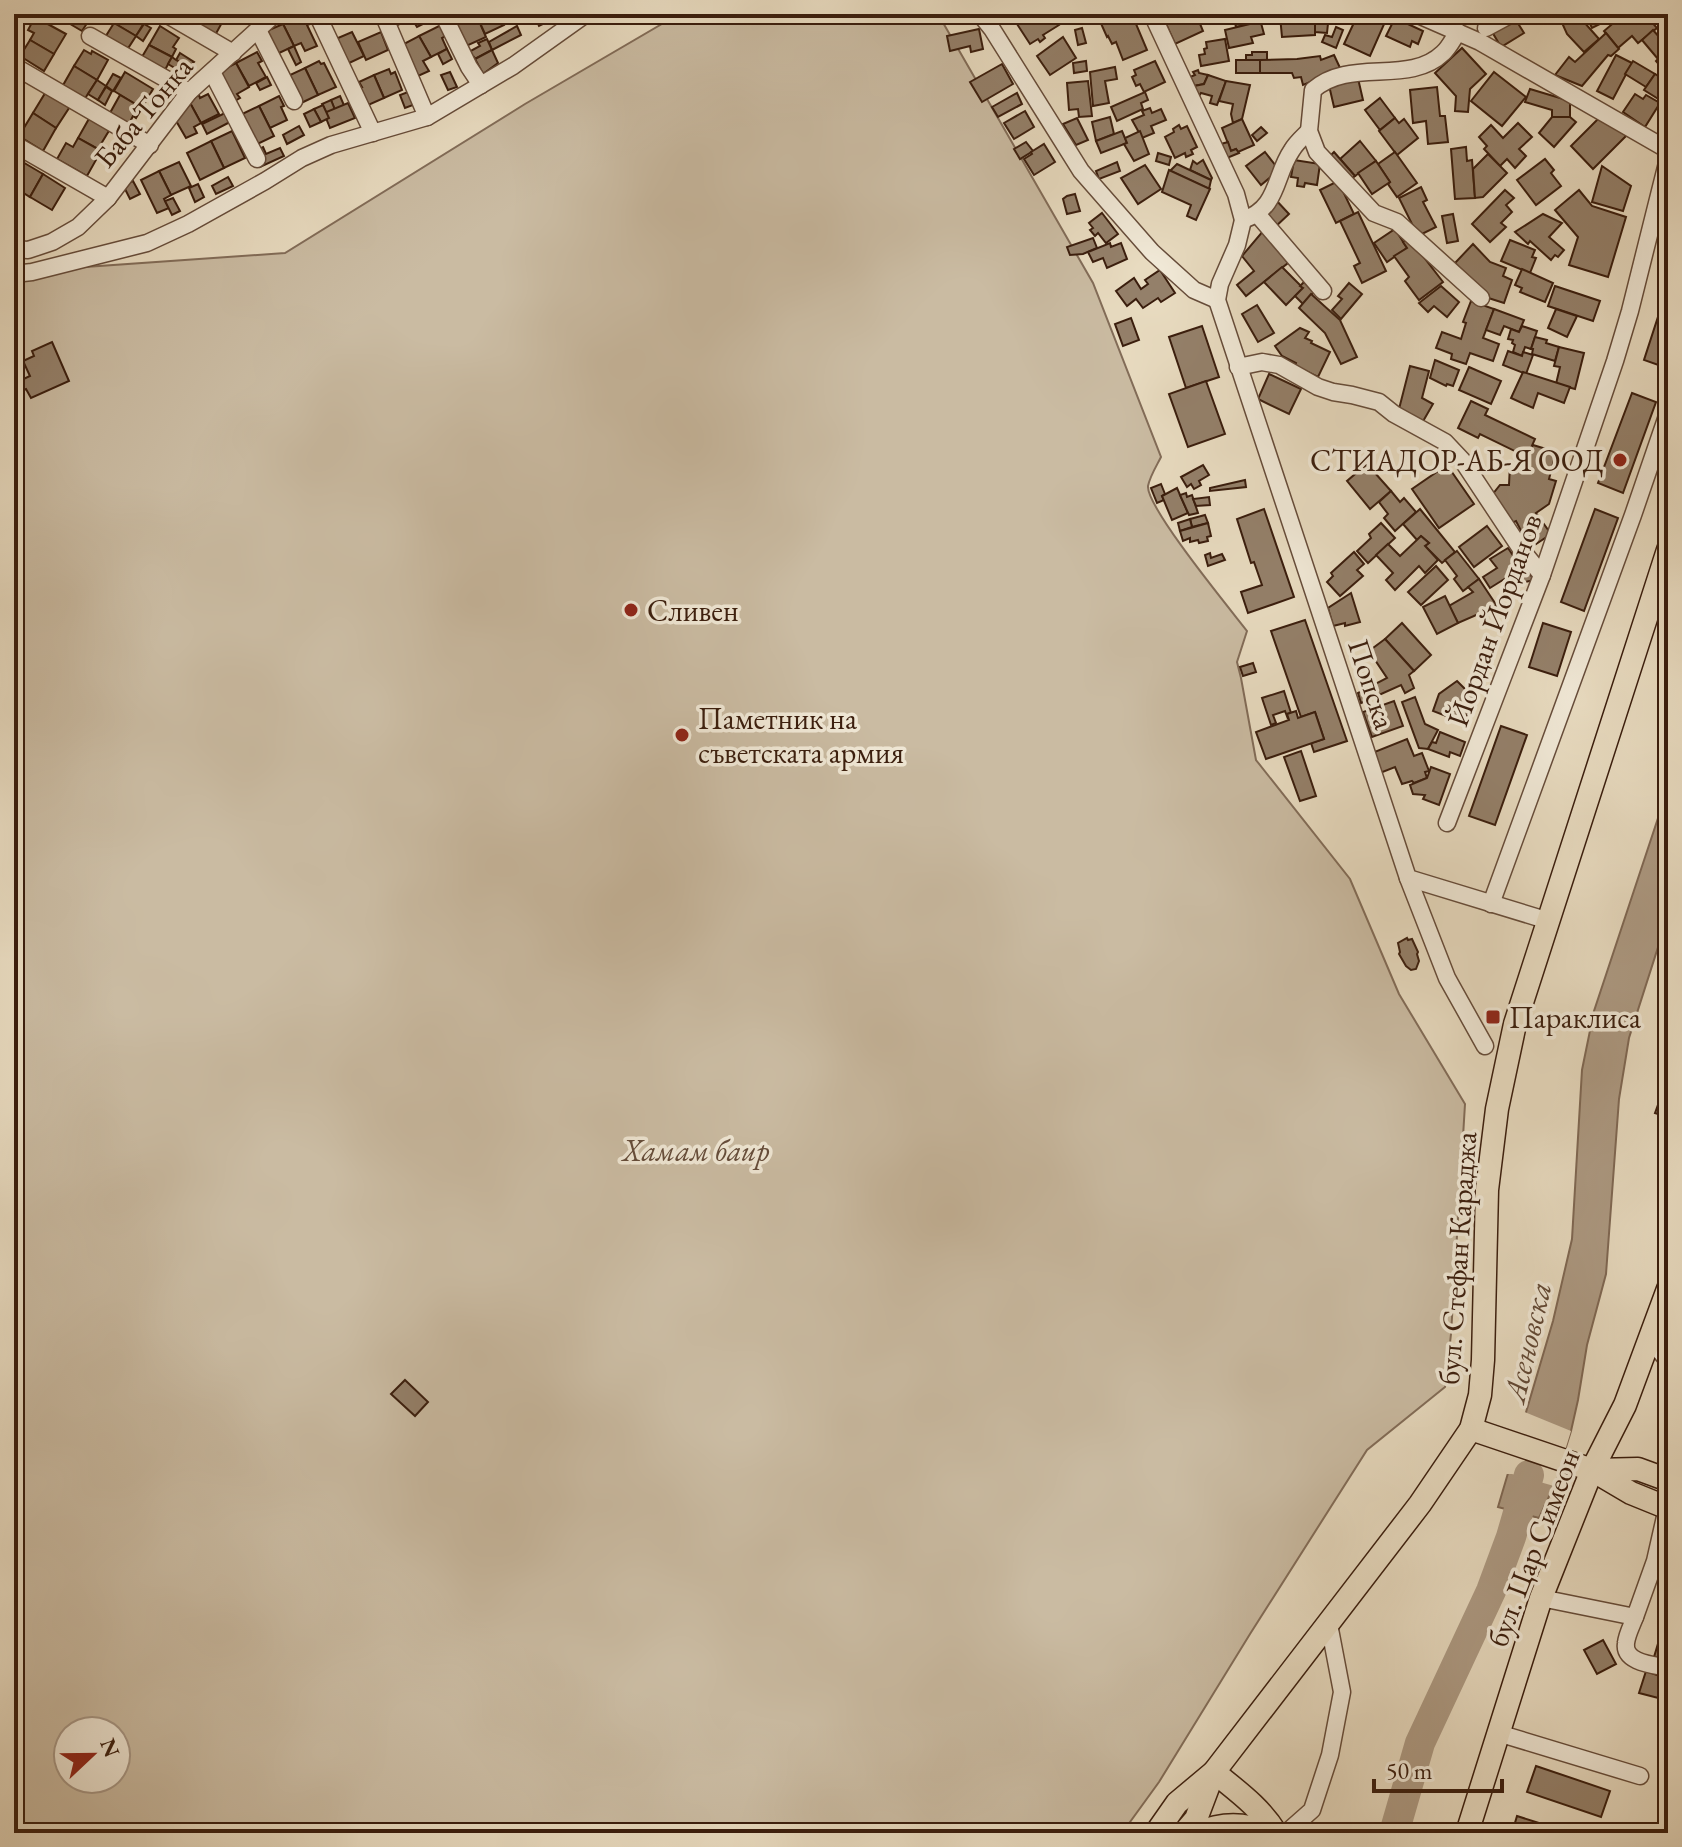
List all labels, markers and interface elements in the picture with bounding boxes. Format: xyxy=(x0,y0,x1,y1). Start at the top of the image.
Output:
street label: Баба Тонка xyxy=(85,48,201,176)
place label: СТИАДОР-АБ-Я ООД xyxy=(1310,441,1604,480)
marker: СТИАДОР-АБ-Я ООД xyxy=(1611,451,1629,469)
street label: Йордан Йорданов xyxy=(1437,508,1551,732)
place label: Сливен xyxy=(647,591,739,630)
marker: Сливен xyxy=(622,601,640,619)
street label: Попска xyxy=(1339,634,1405,734)
place label: Паметник на съветската армия xyxy=(698,699,904,772)
marker: Паметник на съветската армия xyxy=(673,726,691,744)
place label: Параклиса xyxy=(1509,998,1641,1037)
marker: Параклиса xyxy=(1484,1008,1502,1026)
street label: бул. Стефан Караджа xyxy=(1429,1130,1485,1386)
park label: Хамам баир xyxy=(621,1131,769,1170)
water label: Асеновска xyxy=(1492,1278,1561,1408)
street label: бул. Цар Симеон xyxy=(1478,1444,1588,1652)
north arrow xyxy=(52,1715,132,1795)
text: N xyxy=(93,1734,127,1762)
scale bar xyxy=(1374,1743,1502,1793)
text: 50 m xyxy=(1386,1755,1433,1786)

